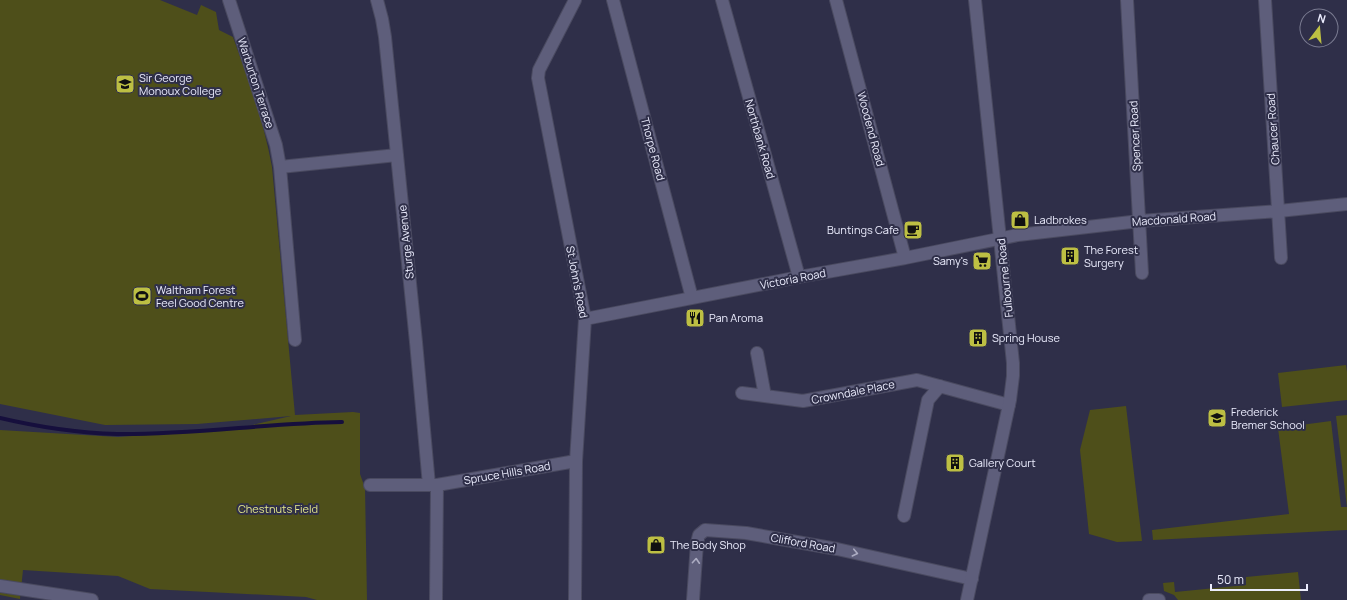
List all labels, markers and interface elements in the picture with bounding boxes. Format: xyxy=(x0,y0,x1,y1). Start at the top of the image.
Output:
north arrow xyxy=(1299,8,1339,48)
text: N xyxy=(1316,10,1328,26)
street label: Warburton Terrace xyxy=(235,36,278,131)
place label: Sir George Monoux College xyxy=(139,70,222,98)
school or university icon: Sir George Monoux College xyxy=(114,73,136,95)
street label: Woodend Road xyxy=(854,90,889,168)
street label: Chaucer Road xyxy=(1263,93,1282,165)
street label: Northbank Road xyxy=(742,97,779,180)
street label: Spencer Road xyxy=(1125,100,1144,172)
street label: Thorpe Road xyxy=(638,116,669,182)
street label: Sturge Avenue xyxy=(394,204,417,280)
street label: Macdonald Road xyxy=(1131,208,1217,229)
shop icon: Ladbrokes xyxy=(1009,209,1031,231)
place label: Ladbrokes xyxy=(1034,212,1087,227)
cafe icon: Buntings Cafe xyxy=(902,219,924,241)
place label: Buntings Cafe xyxy=(827,222,900,237)
street label: Fulbourne Road xyxy=(993,238,1016,318)
place label: The Forest Surgery xyxy=(1084,242,1138,270)
street label: St John's Road xyxy=(563,245,592,319)
building icon: The Forest Surgery xyxy=(1059,245,1081,267)
supermarket icon: Samy's xyxy=(971,250,993,272)
place label: Samy's xyxy=(933,253,968,268)
street label: Victoria Road xyxy=(759,265,827,292)
place label: Waltham Forest Feel Good Centre xyxy=(156,282,244,310)
sports icon: Waltham Forest Feel Good Centre xyxy=(131,285,153,307)
restaurant icon: Pan Aroma xyxy=(684,307,706,329)
place label: Pan Aroma xyxy=(709,310,763,325)
building icon: Spring House xyxy=(967,327,989,349)
place label: Spring House xyxy=(992,330,1060,345)
street label: Crowndale Place xyxy=(810,376,896,407)
place label: Frederick Bremer School xyxy=(1231,404,1305,432)
school or university icon: Frederick Bremer School xyxy=(1206,407,1228,429)
building icon: Gallery Court xyxy=(944,452,966,474)
place label: Gallery Court xyxy=(969,455,1036,470)
street label: Spruce Hills Road xyxy=(462,458,551,488)
park label: Chestnuts Field xyxy=(238,501,318,516)
street label: Clifford Road xyxy=(770,529,837,556)
shop icon: The Body Shop xyxy=(645,534,667,556)
place label: The Body Shop xyxy=(670,537,746,552)
one-way arrow xyxy=(852,549,858,557)
one-way arrow xyxy=(691,558,700,564)
scale bar xyxy=(1211,566,1307,592)
text: 50 m xyxy=(1217,571,1244,588)

